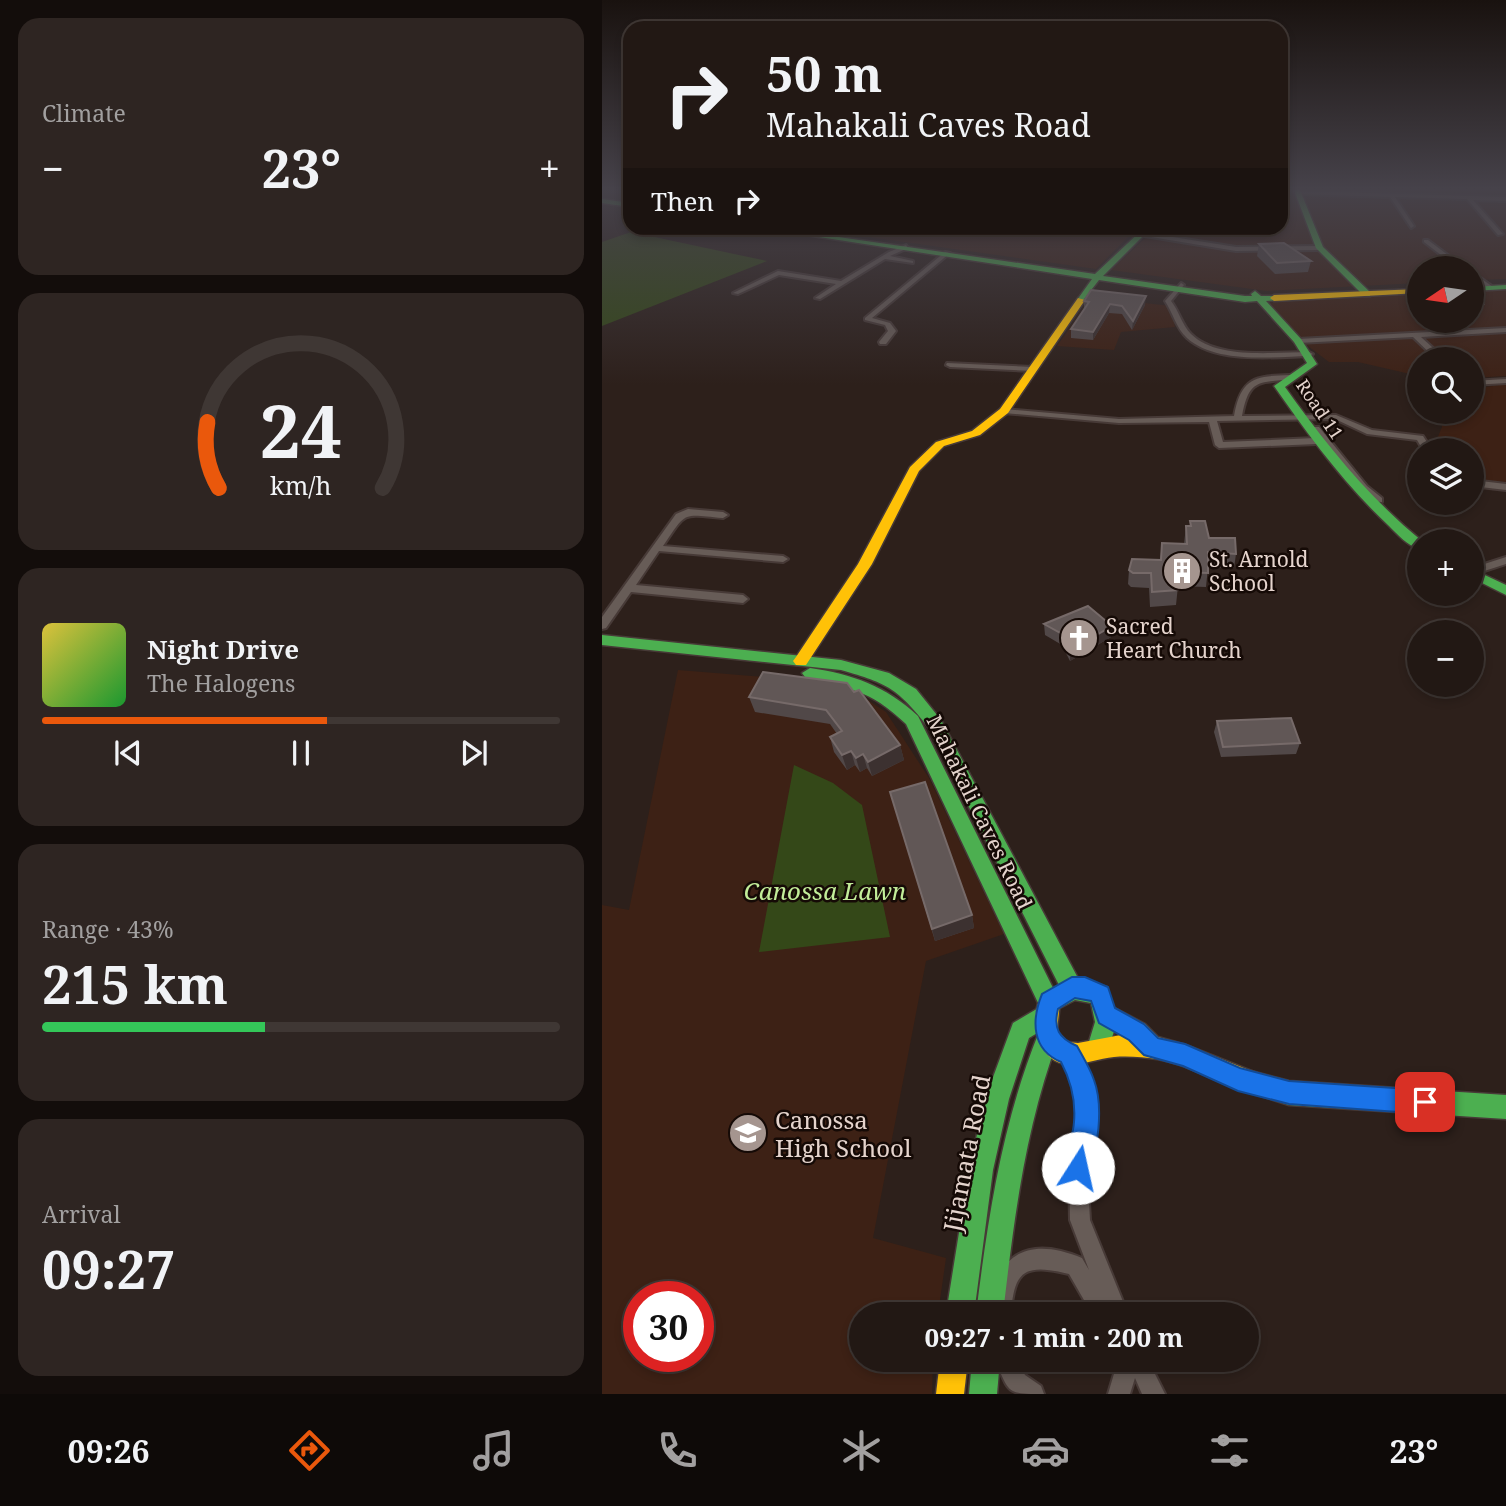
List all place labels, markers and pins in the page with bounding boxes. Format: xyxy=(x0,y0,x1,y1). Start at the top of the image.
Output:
place label: St. Arnold School xyxy=(1209,545,1308,597)
building icon: St. Arnold School xyxy=(1161,550,1203,592)
place label: Sacred Heart Church xyxy=(1106,612,1242,664)
church icon: Sacred Heart Church xyxy=(1058,617,1100,659)
pin xyxy=(1395,1072,1455,1132)
place label: Canossa High School xyxy=(775,1103,912,1164)
school or university icon: Canossa High School xyxy=(727,1112,769,1154)

